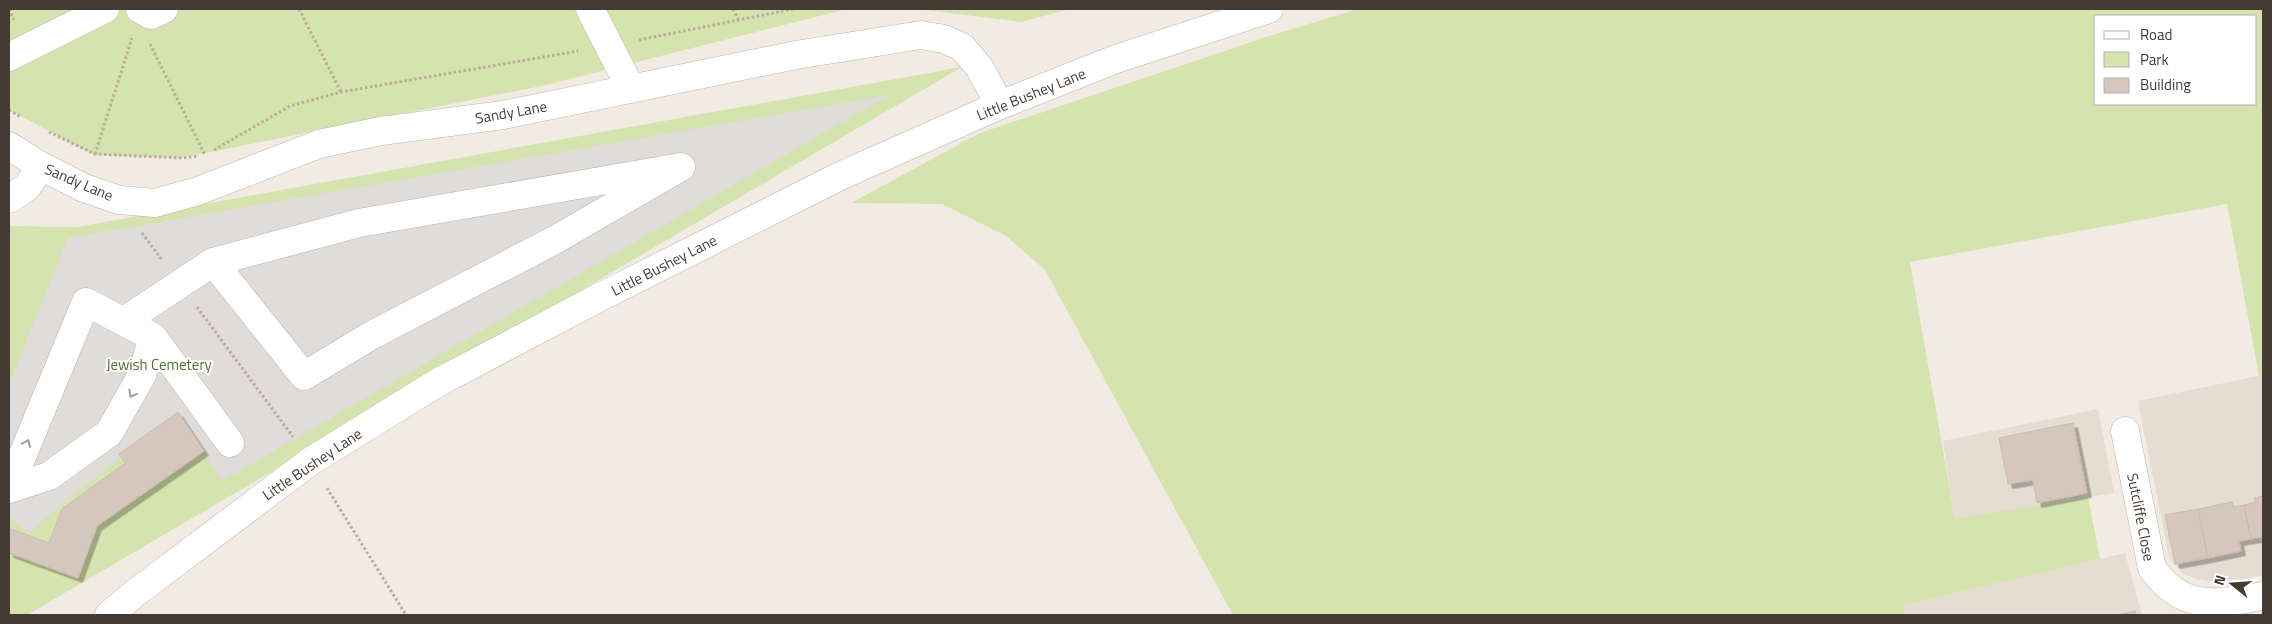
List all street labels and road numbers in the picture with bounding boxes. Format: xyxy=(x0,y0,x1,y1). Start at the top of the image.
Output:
street label: Little Bushey Lane xyxy=(973,62,1089,126)
street label: Sandy Lane xyxy=(473,94,549,130)
street label: Sandy Lane xyxy=(41,157,117,207)
street label: Little Bushey Lane xyxy=(607,228,721,302)
street label: Little Bushey Lane xyxy=(258,422,366,506)
street label: Sutcliffe Close xyxy=(2121,471,2161,563)

